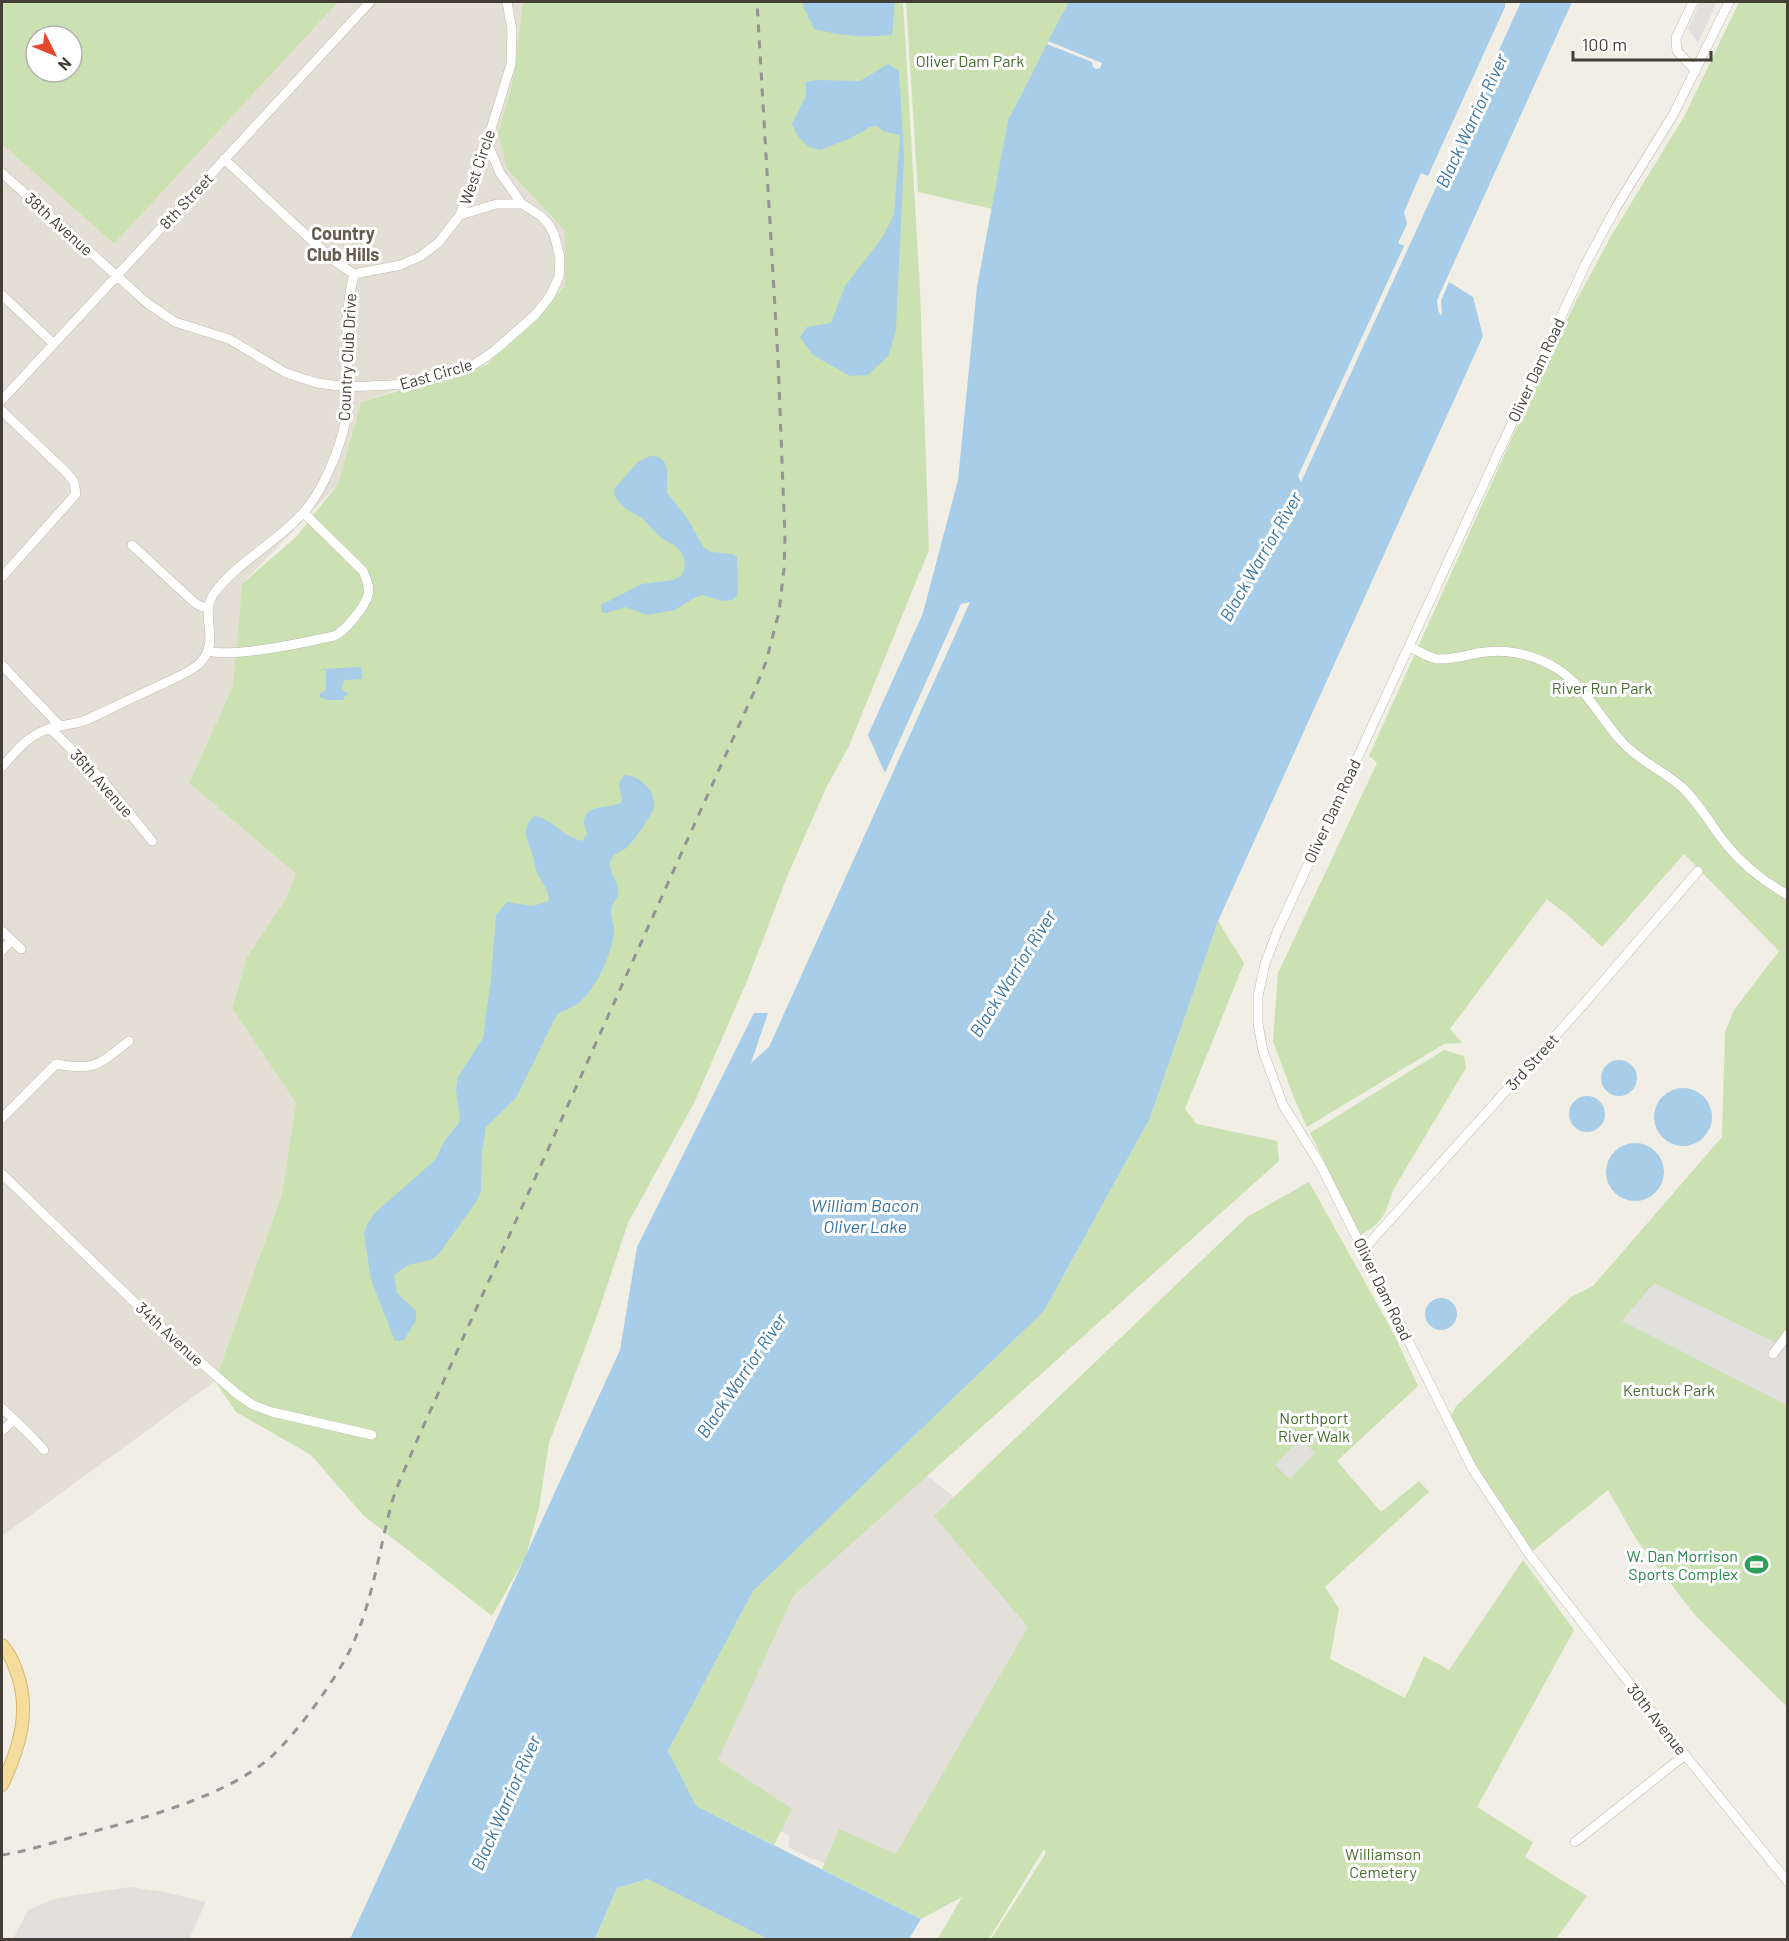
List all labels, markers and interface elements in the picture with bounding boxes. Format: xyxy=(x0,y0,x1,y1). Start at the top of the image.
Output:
north arrow xyxy=(24,24,84,84)
scale bar xyxy=(1573,24,1711,62)
text: 100 m xyxy=(1582,33,1627,55)
water label: Black Warrior River xyxy=(1430,50,1512,191)
park label: Oliver Dam Park xyxy=(916,51,1024,70)
text: N xyxy=(55,54,76,75)
street label: West Circle xyxy=(455,127,498,207)
street label: 8th Street xyxy=(155,169,216,233)
street label: 38th Avenue xyxy=(21,188,97,259)
district label: Country Club Hills xyxy=(307,222,379,265)
street label: Country Club Drive xyxy=(334,293,359,421)
street label: Oliver Dam Road xyxy=(1503,315,1568,425)
street label: East Circle xyxy=(397,354,474,393)
water label: Black Warrior River xyxy=(1214,488,1306,625)
park label: River Run Park xyxy=(1552,678,1652,697)
street label: 36th Avenue xyxy=(67,745,138,821)
street label: Oliver Dam Road xyxy=(1299,756,1364,866)
water label: Black Warrior River xyxy=(964,906,1060,1041)
street label: 3rd Street xyxy=(1501,1029,1562,1094)
water label: William Bacon Oliver Lake xyxy=(811,1194,919,1237)
street label: Oliver Dam Road xyxy=(1350,1234,1417,1343)
street label: 34th Avenue xyxy=(133,1298,208,1370)
water label: Black Warrior River xyxy=(691,1309,791,1442)
park label: Kentuck Park xyxy=(1623,1380,1715,1399)
park label: Northport River Walk xyxy=(1278,1408,1350,1445)
place label: W. Dan Morrison Sports Complex xyxy=(1627,1546,1738,1583)
sports icon: W. Dan Morrison Sports Complex xyxy=(1743,1552,1769,1578)
street label: 30th Avenue xyxy=(1624,1679,1691,1758)
water label: Black Warrior River xyxy=(465,1731,545,1873)
park label: Williamson Cemetery xyxy=(1345,1844,1421,1881)

